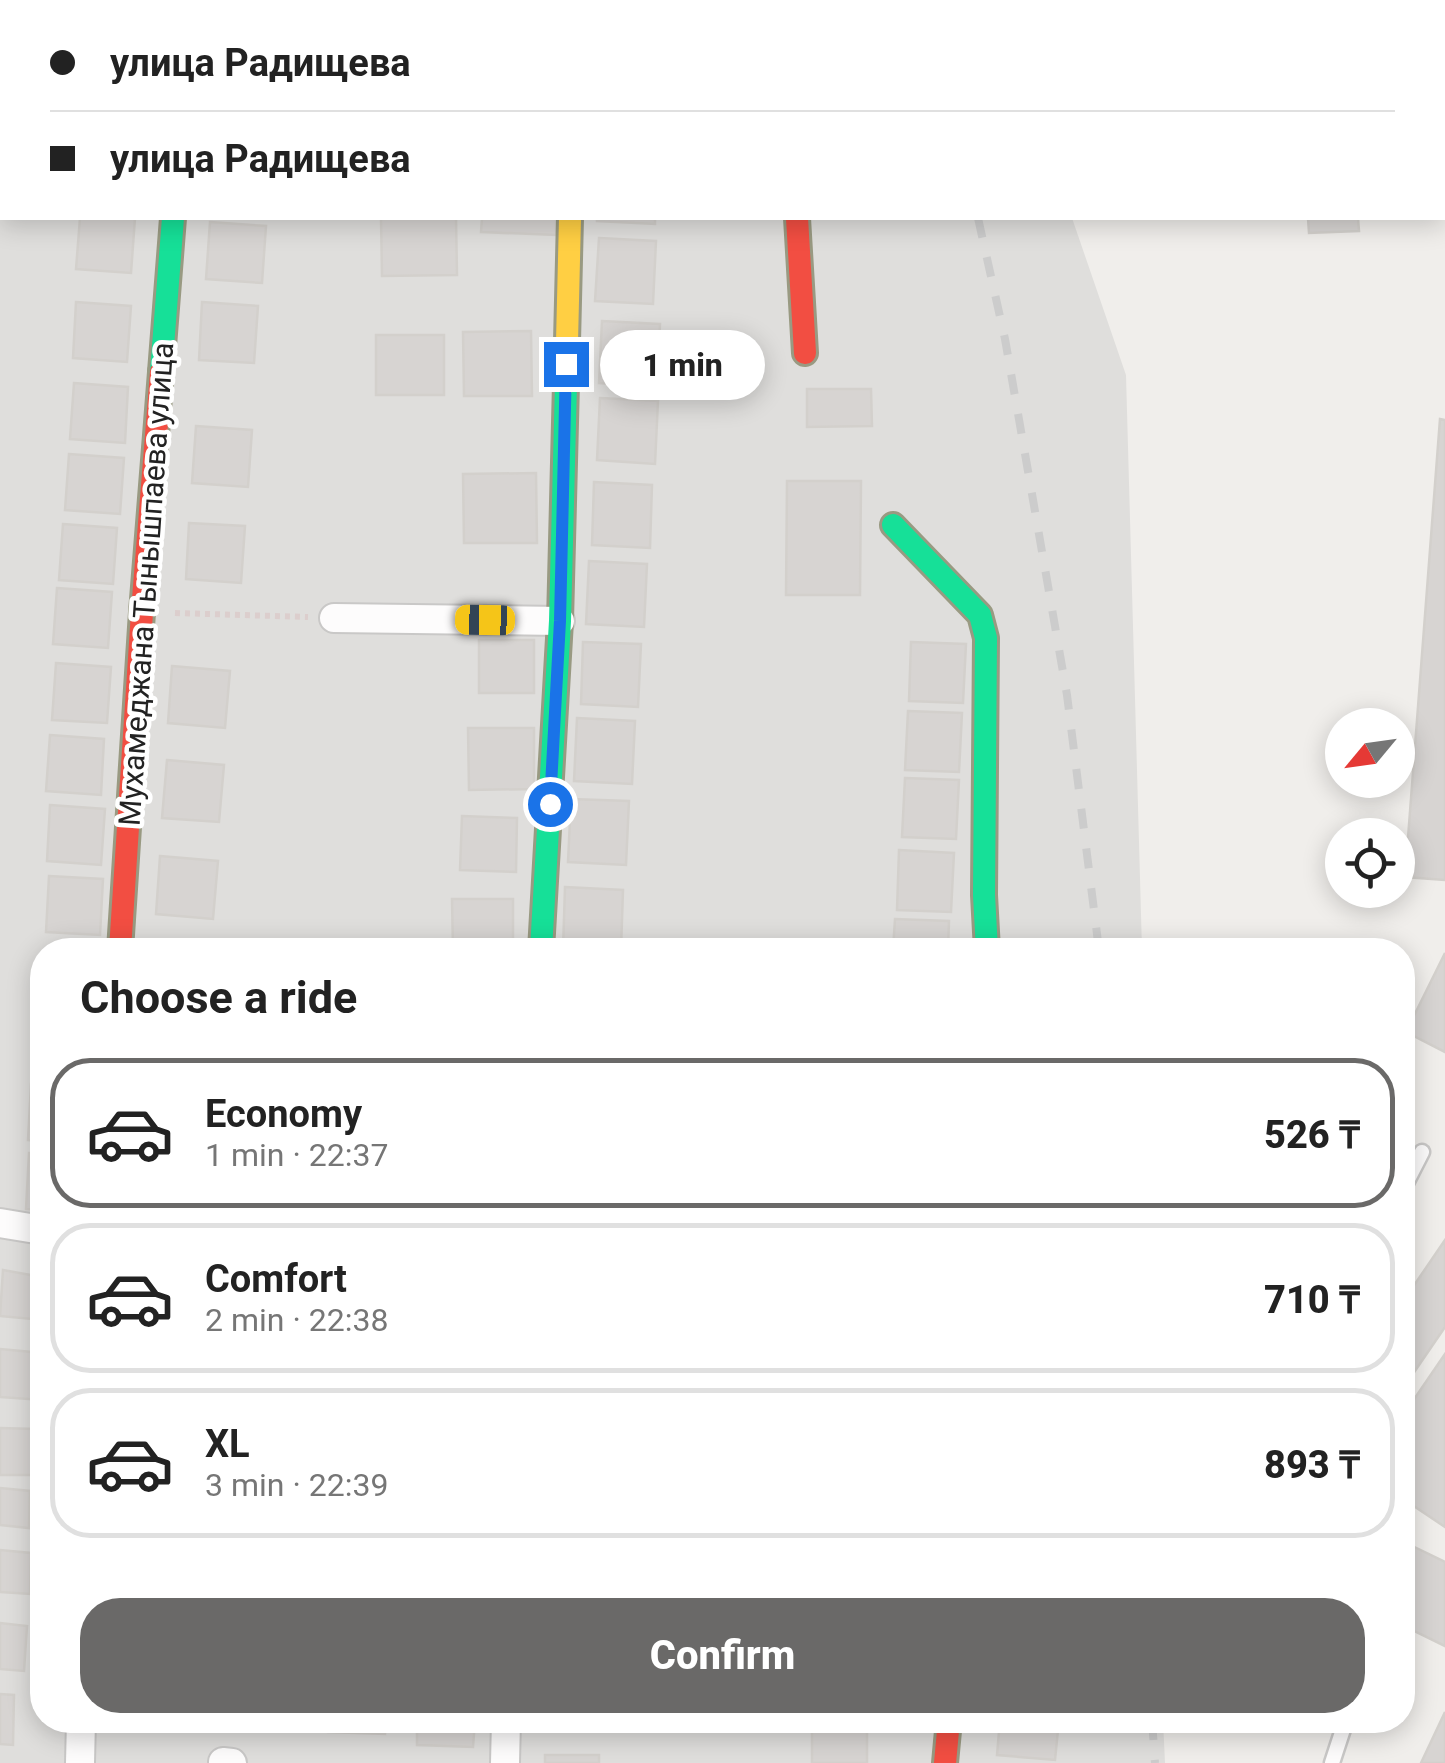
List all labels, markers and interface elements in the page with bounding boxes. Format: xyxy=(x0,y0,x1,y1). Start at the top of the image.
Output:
text: улица Радищева xyxy=(110,41,411,85)
text: улица Радищева xyxy=(110,137,411,181)
callout: 1 min xyxy=(601,329,766,399)
street label: Мухамеджана Тынышпаева улица xyxy=(112,341,180,827)
route end xyxy=(544,342,589,387)
text: 1 min xyxy=(642,346,723,384)
car xyxy=(455,604,515,636)
north arrow xyxy=(1325,708,1415,798)
map controls xyxy=(1325,708,1415,908)
route start xyxy=(528,782,573,827)
button: locate xyxy=(1325,818,1415,908)
text: Choose a ride xyxy=(80,971,357,1024)
icon: car xyxy=(85,1088,175,1178)
text: Economy xyxy=(205,1092,362,1136)
text: 526 ₸ xyxy=(1264,1113,1360,1157)
text: 1 min · 22:37 xyxy=(205,1136,388,1174)
icon: car xyxy=(85,1253,175,1343)
text: Comfort xyxy=(205,1257,347,1301)
text: 710 ₸ xyxy=(1264,1278,1360,1322)
text: 2 min · 22:38 xyxy=(205,1301,388,1339)
icon: car xyxy=(85,1418,175,1508)
text: XL xyxy=(205,1422,250,1466)
text: 893 ₸ xyxy=(1264,1443,1360,1487)
text: 3 min · 22:39 xyxy=(205,1466,388,1504)
button: Confirm xyxy=(80,1598,1365,1713)

